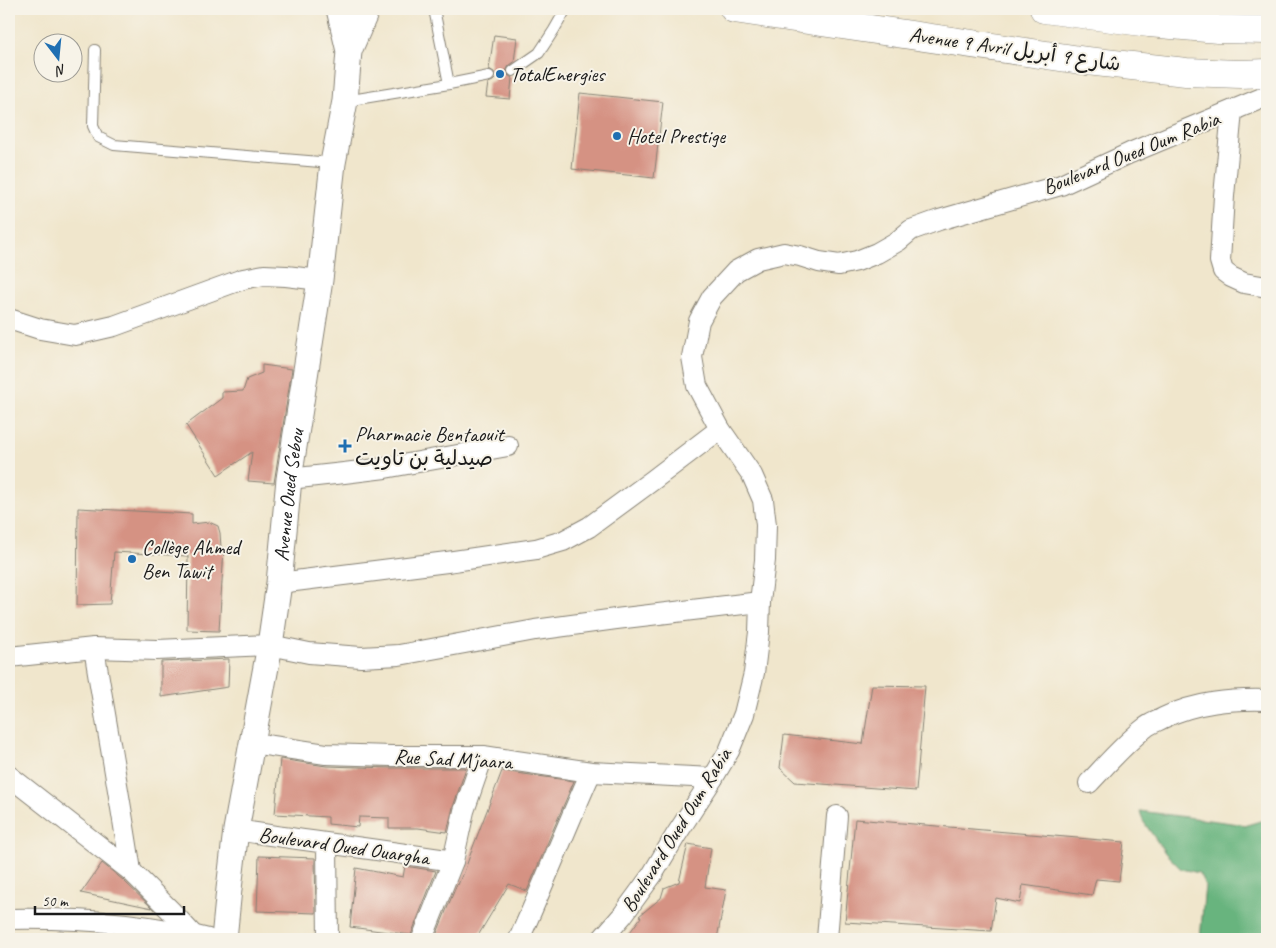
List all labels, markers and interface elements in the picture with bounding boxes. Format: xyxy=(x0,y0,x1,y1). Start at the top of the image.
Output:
street label: Avenue 9 Avril شارع 9 أبريل xyxy=(907,21,1122,79)
north arrow xyxy=(32,32,82,82)
text: N xyxy=(53,61,68,80)
place label: TotalEnergies xyxy=(510,61,606,87)
marker: TotalEnergies xyxy=(494,68,506,80)
street label: Boulevard Oued Oum Rabia xyxy=(1039,105,1225,200)
place label: Hotel Prestige xyxy=(627,123,726,149)
marker: Hotel Prestige xyxy=(611,130,623,142)
place label: Pharmacie Bentaouit صيدلية بن تاويت xyxy=(355,421,506,471)
street label: Avenue Oued Sebou xyxy=(268,426,310,562)
marker: Pharmacie Bentaouit صيدلية بن تاويت xyxy=(339,440,351,452)
place label: Collège Ahmed Ben Tawit xyxy=(142,534,243,584)
marker: Collège Ahmed Ben Tawit xyxy=(126,553,138,565)
street label: Boulevard Oued Oum Rabia xyxy=(615,742,738,917)
street label: Rue Sad M'jaara xyxy=(393,743,515,775)
street label: Boulevard Oued Ouargha xyxy=(257,821,433,871)
scale bar xyxy=(35,883,184,915)
text: 50 m xyxy=(42,892,69,911)

